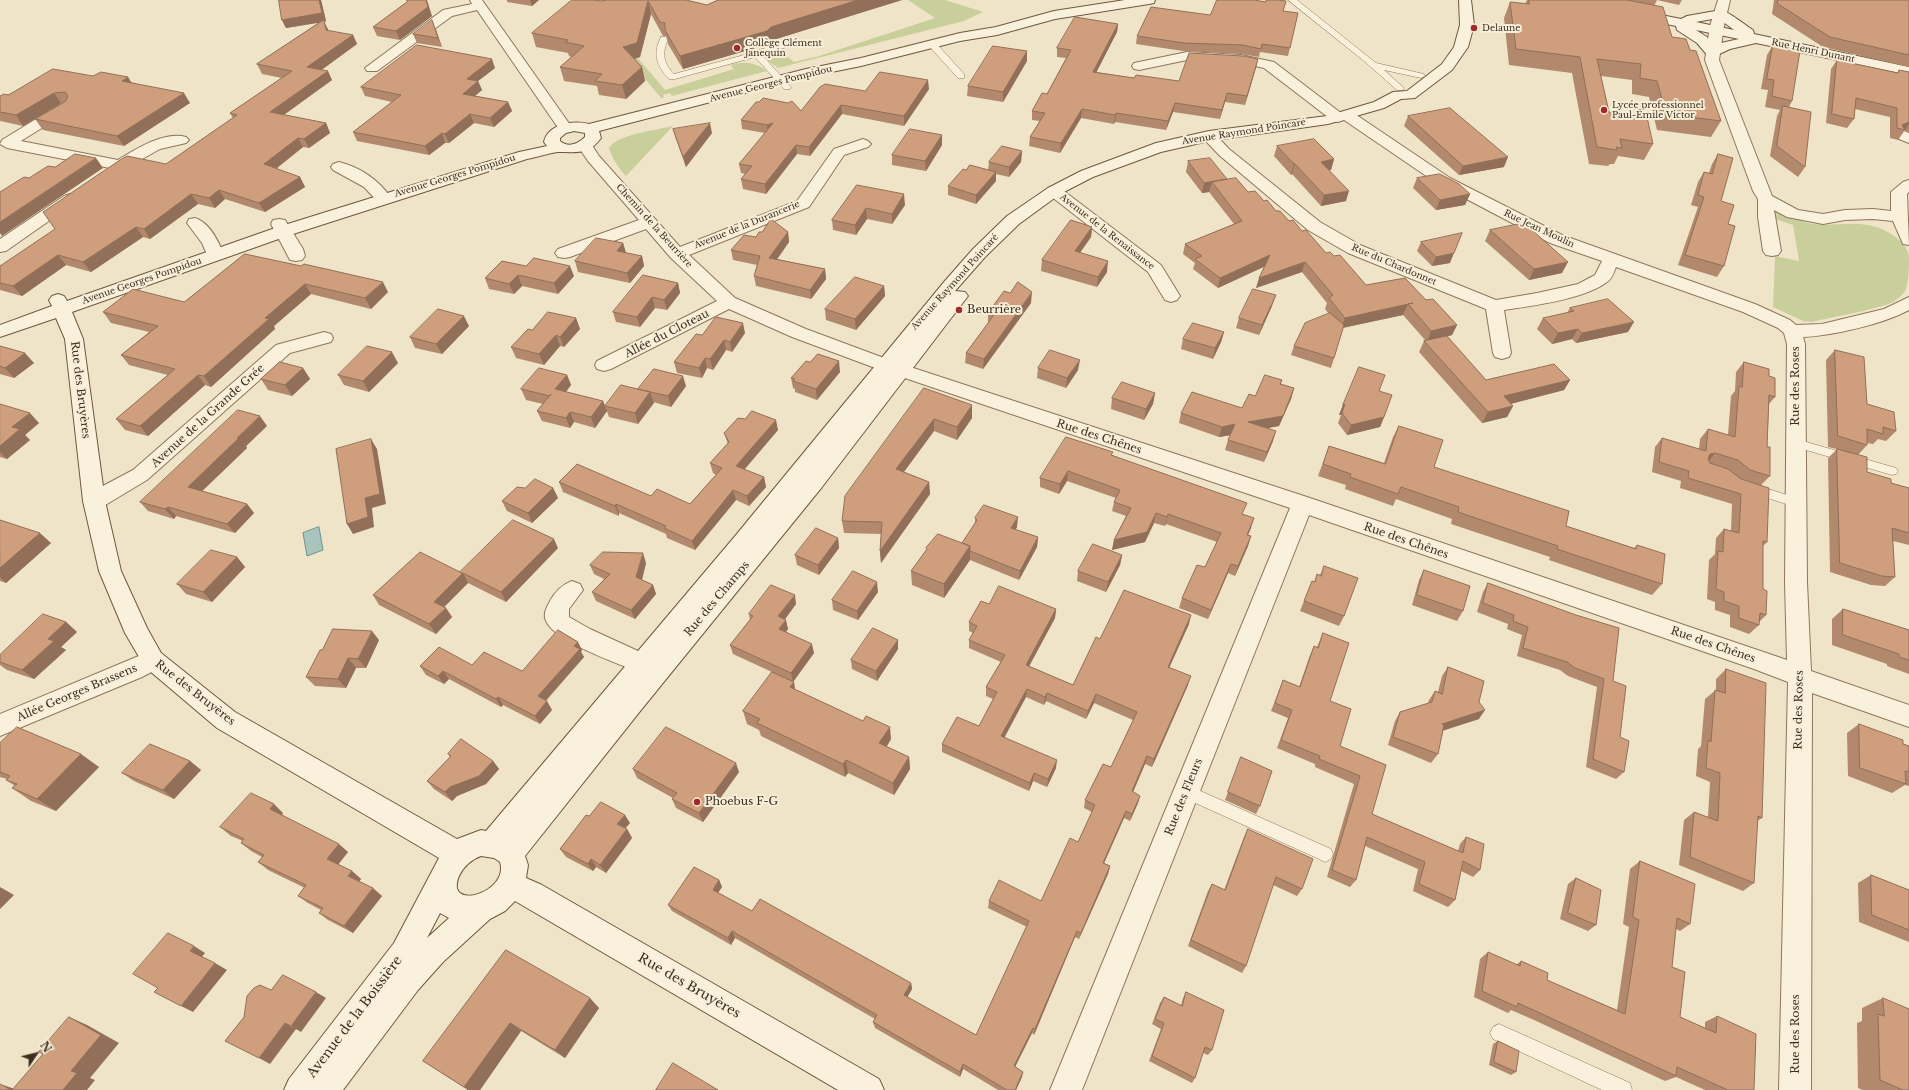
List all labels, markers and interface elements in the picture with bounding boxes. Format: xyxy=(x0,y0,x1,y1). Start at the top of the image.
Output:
marker: Delaune xyxy=(1469,23,1479,33)
place label: Delaune xyxy=(1482,23,1520,33)
street label: Rue Henri Dunant xyxy=(1770,37,1856,65)
place label: Collège Clément Janequin xyxy=(745,38,822,59)
marker: Collège Clément Janequin xyxy=(732,43,742,53)
street label: Avenue Georges Pompidou xyxy=(709,64,833,104)
place label: Lycée professionnel Paul-Émile Victor xyxy=(1612,100,1704,121)
marker: Lycée professionnel Paul-Émile Victor xyxy=(1599,105,1609,115)
street label: Avenue Raymond Poincaré xyxy=(1181,117,1307,147)
street label: Avenue Georges Pompidou xyxy=(393,152,517,200)
street label: Chemin de la Beurrière xyxy=(614,182,694,270)
street label: Avenue de la Renaissance xyxy=(1058,192,1156,272)
street label: Avenue de la Durancerie xyxy=(693,199,801,251)
street label: Rue Jean Moulin xyxy=(1502,208,1576,250)
street label: Avenue Raymond Poincaré xyxy=(909,232,1001,332)
street label: Rue du Chardonnet xyxy=(1350,242,1438,288)
street label: Avenue Georges Pompidou xyxy=(81,255,203,307)
place label: Beurrière xyxy=(967,303,1021,317)
marker: Beurrière xyxy=(954,305,964,315)
street label: Allée du Cloteau xyxy=(623,307,711,361)
street label: Rue des Bruyères xyxy=(67,341,93,439)
street label: Rue des Roses xyxy=(1789,346,1803,426)
street label: Avenue de la Grande Grée xyxy=(149,362,267,470)
street label: Rue des Chênes xyxy=(1055,417,1143,457)
street label: Rue des Chênes xyxy=(1362,520,1450,562)
street label: Rue des Champs xyxy=(682,559,752,639)
street label: Rue des Chênes xyxy=(1669,624,1757,666)
street label: Rue des Bruyères xyxy=(152,658,238,728)
street label: Allée Georges Brassens xyxy=(15,662,139,724)
street label: Rue des Roses xyxy=(1792,670,1806,750)
street label: Rue des Fleurs xyxy=(1162,756,1206,838)
place label: Phoebus F-G xyxy=(705,795,778,809)
marker: Phoebus F-G xyxy=(692,797,702,807)
street label: Rue des Bruyères xyxy=(635,950,743,1022)
street label: Avenue de la Boissière xyxy=(304,953,406,1081)
street label: Rue des Roses xyxy=(1789,994,1803,1074)
north arrow xyxy=(16,1034,56,1074)
text: N xyxy=(37,1039,55,1055)

